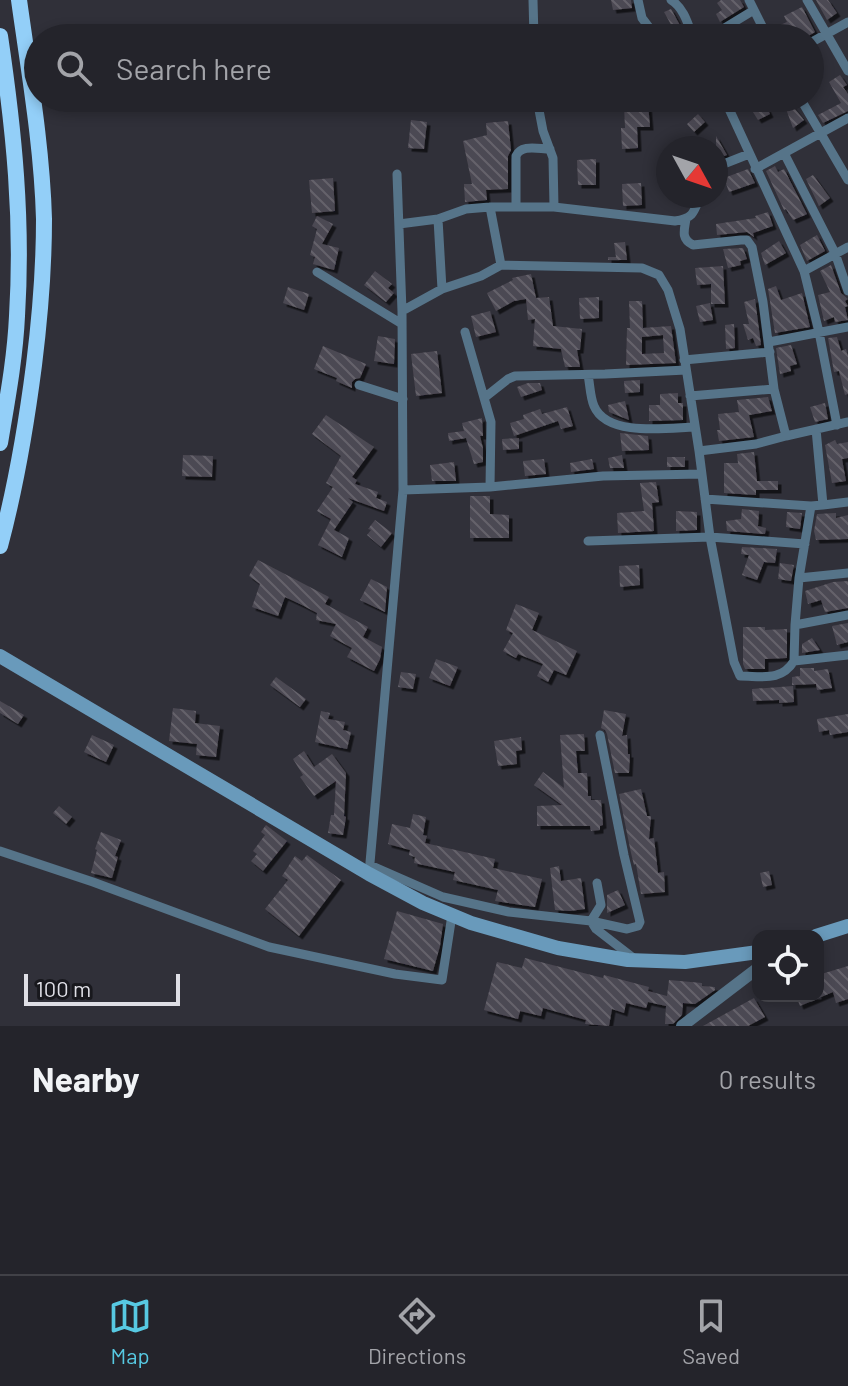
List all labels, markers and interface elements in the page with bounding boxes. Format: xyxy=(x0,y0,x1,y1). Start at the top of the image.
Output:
search box xyxy=(24,24,824,112)
icon: search xyxy=(52,46,96,90)
text: Search here xyxy=(116,50,272,86)
north arrow xyxy=(656,136,728,208)
map controls xyxy=(752,930,824,1002)
button: locate xyxy=(752,930,824,1002)
scale bar xyxy=(24,970,180,1006)
text: 100 m xyxy=(36,975,91,1001)
text: Nearby xyxy=(32,1058,140,1099)
text: 0 results xyxy=(719,1063,816,1094)
tab: Map xyxy=(108,1294,152,1368)
tab: Directions xyxy=(368,1294,466,1368)
tab: Saved xyxy=(682,1294,740,1368)

